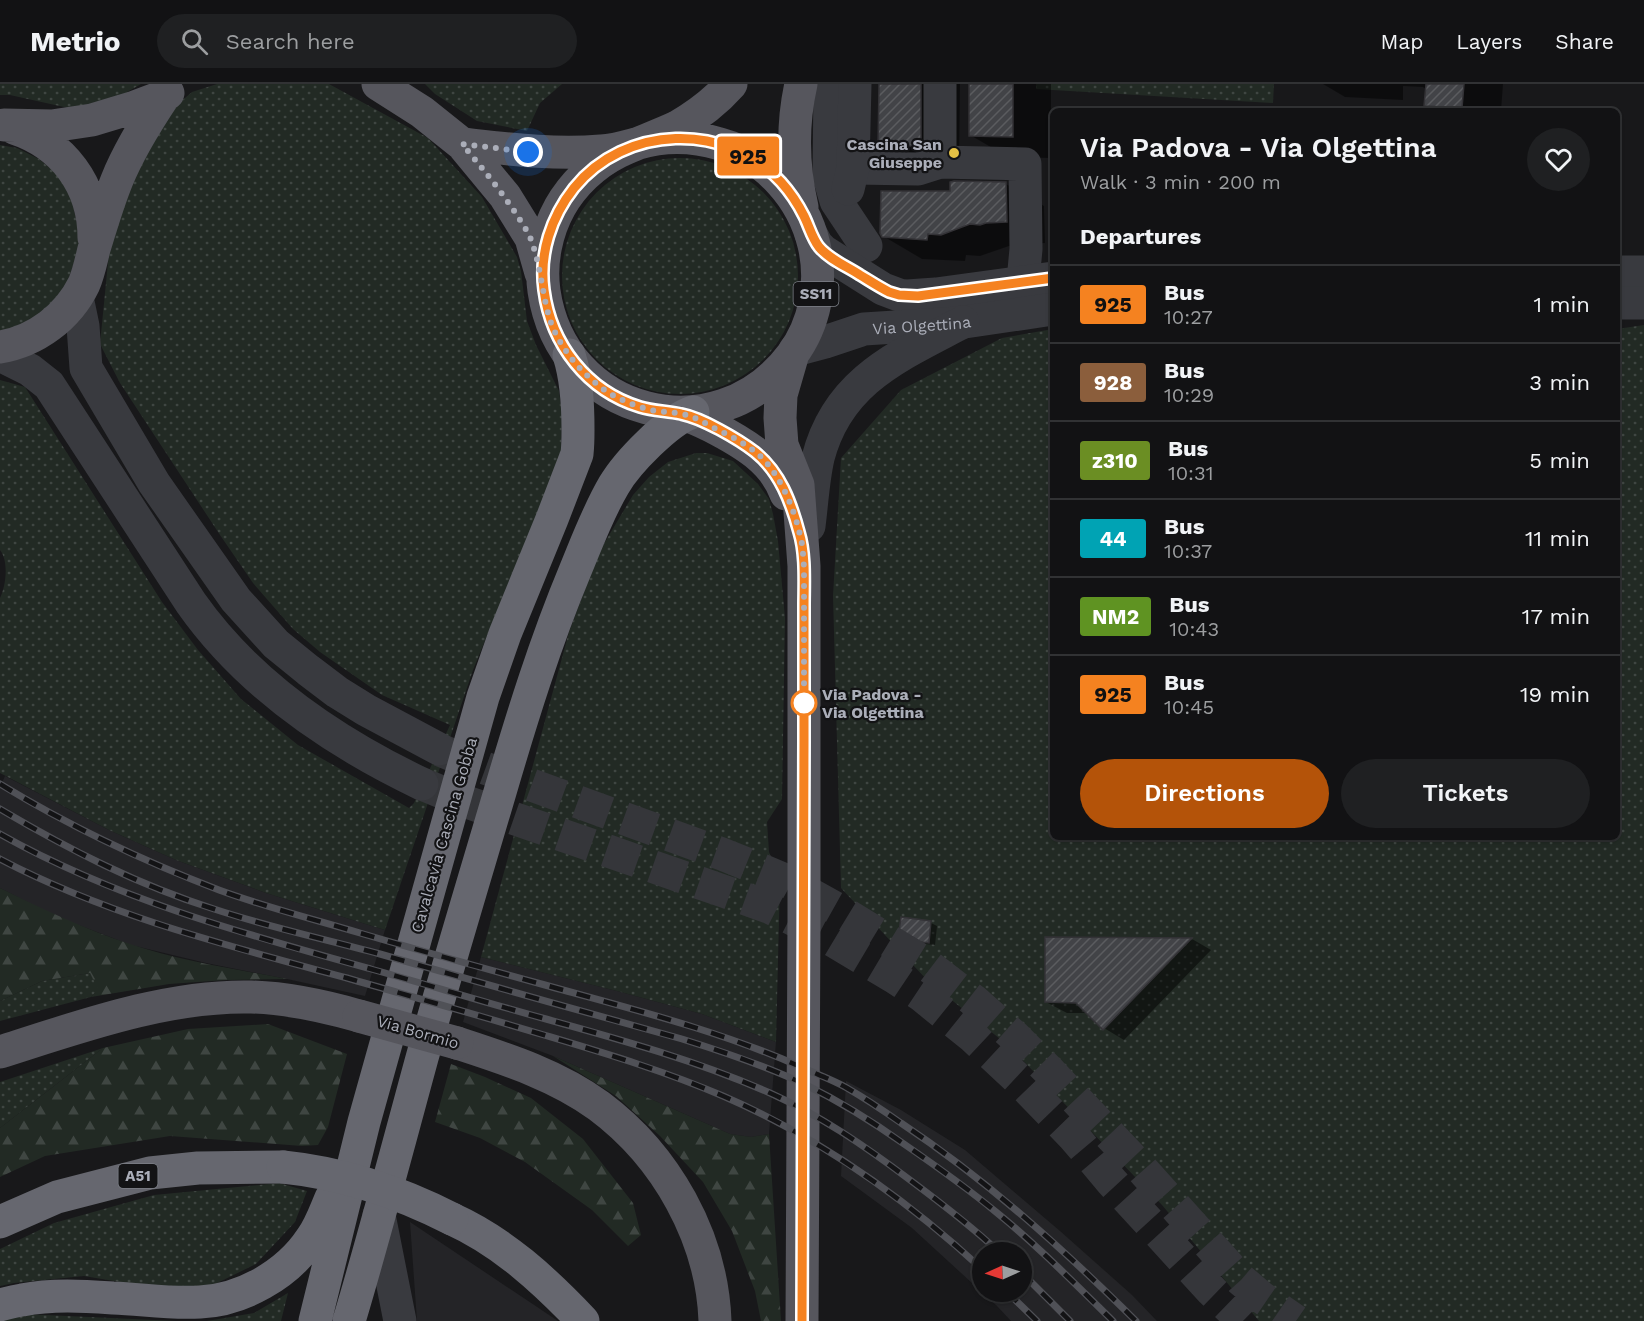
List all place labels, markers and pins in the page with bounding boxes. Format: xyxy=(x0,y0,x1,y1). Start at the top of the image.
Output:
place label: Cascina San Giuseppe xyxy=(847,135,942,172)
marker: Cascina San Giuseppe xyxy=(947,146,961,160)
place label: Via Padova - Via Olgettina xyxy=(822,685,924,722)
marker: Via Padova - Via Olgettina xyxy=(791,690,817,716)

